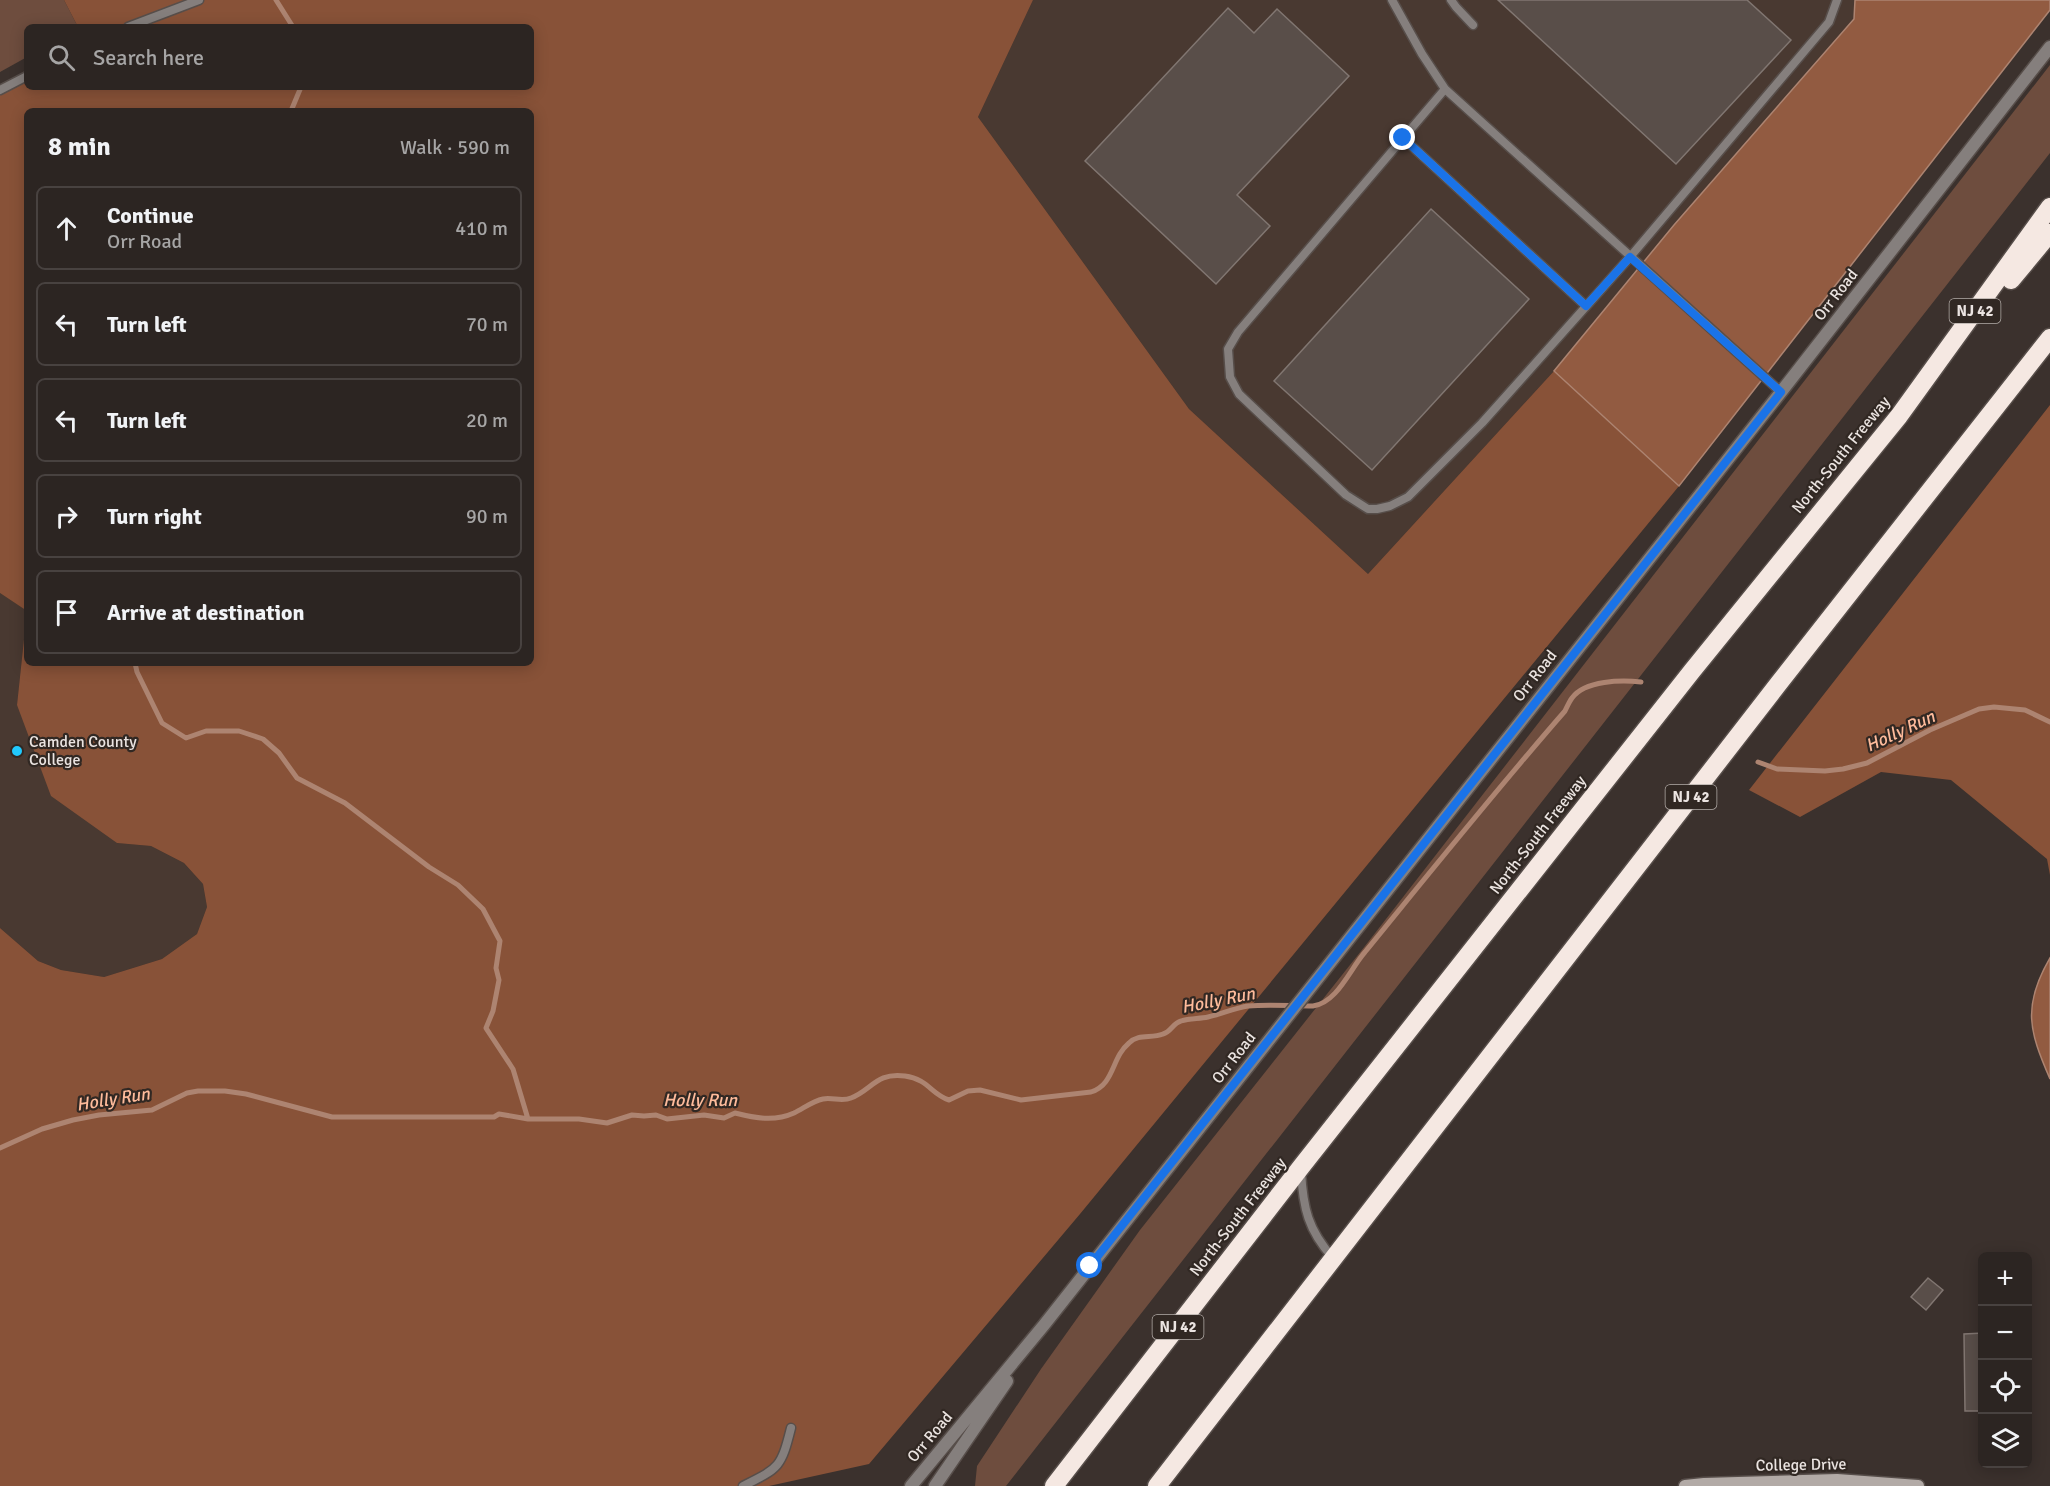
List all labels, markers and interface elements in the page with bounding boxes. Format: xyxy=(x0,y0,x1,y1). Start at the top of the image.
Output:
search box xyxy=(24,24,534,90)
icon: search xyxy=(45,41,78,74)
text: Search here xyxy=(93,44,204,71)
route end xyxy=(1389,124,1415,150)
text: 8 min xyxy=(48,131,111,163)
text: Walk · 590 m xyxy=(400,135,510,160)
text: Continue xyxy=(107,202,194,229)
icon: ahead xyxy=(50,212,83,245)
text: 410 m xyxy=(455,216,508,241)
text: Orr Road xyxy=(107,229,182,254)
street label: Orr Road xyxy=(1810,265,1862,325)
road number: NJ 42 xyxy=(1950,299,2000,323)
icon: left xyxy=(50,308,83,341)
text: Turn left xyxy=(107,311,187,338)
text: 70 m xyxy=(466,312,508,337)
street label: North-South Freeway xyxy=(1788,392,1895,518)
icon: left xyxy=(50,404,83,437)
text: Turn left xyxy=(107,407,187,434)
text: 20 m xyxy=(466,408,508,433)
icon: right xyxy=(50,500,83,533)
text: Turn right xyxy=(107,503,202,530)
text: 90 m xyxy=(466,504,508,529)
icon: arrive xyxy=(50,596,83,629)
text: Arrive at destination xyxy=(107,599,304,626)
street label: Orr Road xyxy=(1509,646,1561,706)
water label: Holly Run xyxy=(1862,705,1939,757)
place label: Camden County College xyxy=(29,732,137,770)
marker: Camden County College xyxy=(10,744,24,758)
street label: North-South Freeway xyxy=(1485,771,1591,898)
road number: NJ 42 xyxy=(1666,785,1716,809)
water label: Holly Run xyxy=(1180,982,1258,1018)
street label: Orr Road xyxy=(1208,1028,1260,1088)
water label: Holly Run xyxy=(75,1082,152,1116)
water label: Holly Run xyxy=(663,1089,738,1111)
street label: North-South Freeway xyxy=(1185,1153,1291,1280)
route start xyxy=(1076,1252,1102,1278)
map controls xyxy=(1978,1252,2032,1468)
button: + xyxy=(1978,1252,2032,1306)
button: − xyxy=(1978,1306,2032,1360)
road number: NJ 42 xyxy=(1152,1315,1204,1339)
button: locate xyxy=(1978,1360,2032,1414)
street label: Orr Road xyxy=(903,1408,957,1466)
button: layers xyxy=(1978,1414,2032,1468)
street label: College Drive xyxy=(1755,1454,1847,1476)

